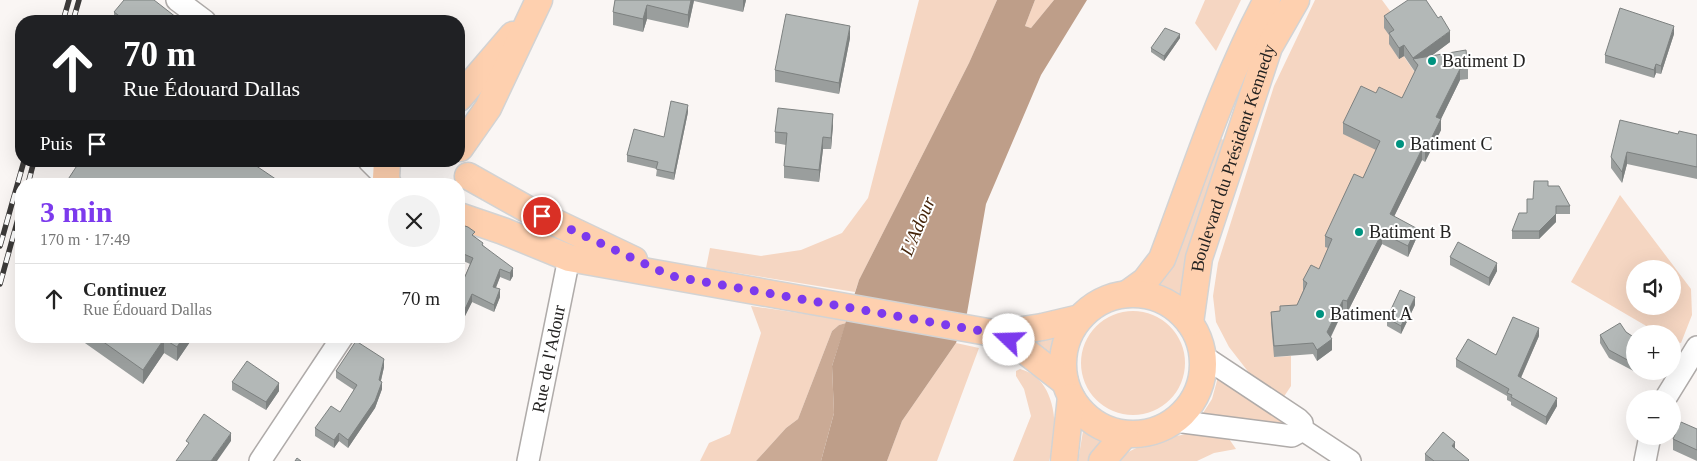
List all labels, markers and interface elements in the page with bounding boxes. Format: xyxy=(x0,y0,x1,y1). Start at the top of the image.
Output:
icon: ahead xyxy=(40,35,105,100)
text: 70 m xyxy=(123,35,196,74)
street label: Boulevard du Président Kennedy xyxy=(1187,42,1279,273)
place label: Batiment D xyxy=(1442,51,1526,71)
marker: Batiment D xyxy=(1426,55,1438,67)
text: Rue Édouard Dallas xyxy=(123,76,300,101)
icon: arrive xyxy=(83,130,111,158)
text: Puis xyxy=(40,133,73,154)
place label: Batiment C xyxy=(1410,134,1493,154)
marker: Batiment C xyxy=(1394,138,1406,150)
water label: L'Adour xyxy=(895,193,939,260)
text: 3 min xyxy=(40,195,113,228)
button: close xyxy=(388,195,440,247)
pin xyxy=(521,195,563,237)
icon: arrive xyxy=(528,202,556,230)
place label: Batiment B xyxy=(1369,222,1452,242)
marker: Batiment B xyxy=(1353,226,1365,238)
text: 170 m · 17:49 xyxy=(40,231,130,248)
map controls xyxy=(1626,260,1681,445)
button: sound xyxy=(1626,260,1681,315)
text: Continuez xyxy=(83,279,166,300)
icon: ahead xyxy=(40,285,68,313)
text: 70 m xyxy=(401,288,440,309)
text: Rue Édouard Dallas xyxy=(83,301,212,318)
street label: Rue de l'Adour xyxy=(528,304,569,415)
place label: Batiment A xyxy=(1330,304,1413,324)
marker: Batiment A xyxy=(1314,308,1326,320)
position arrow xyxy=(982,313,1034,365)
button: + xyxy=(1626,325,1681,380)
button: − xyxy=(1626,390,1681,445)

